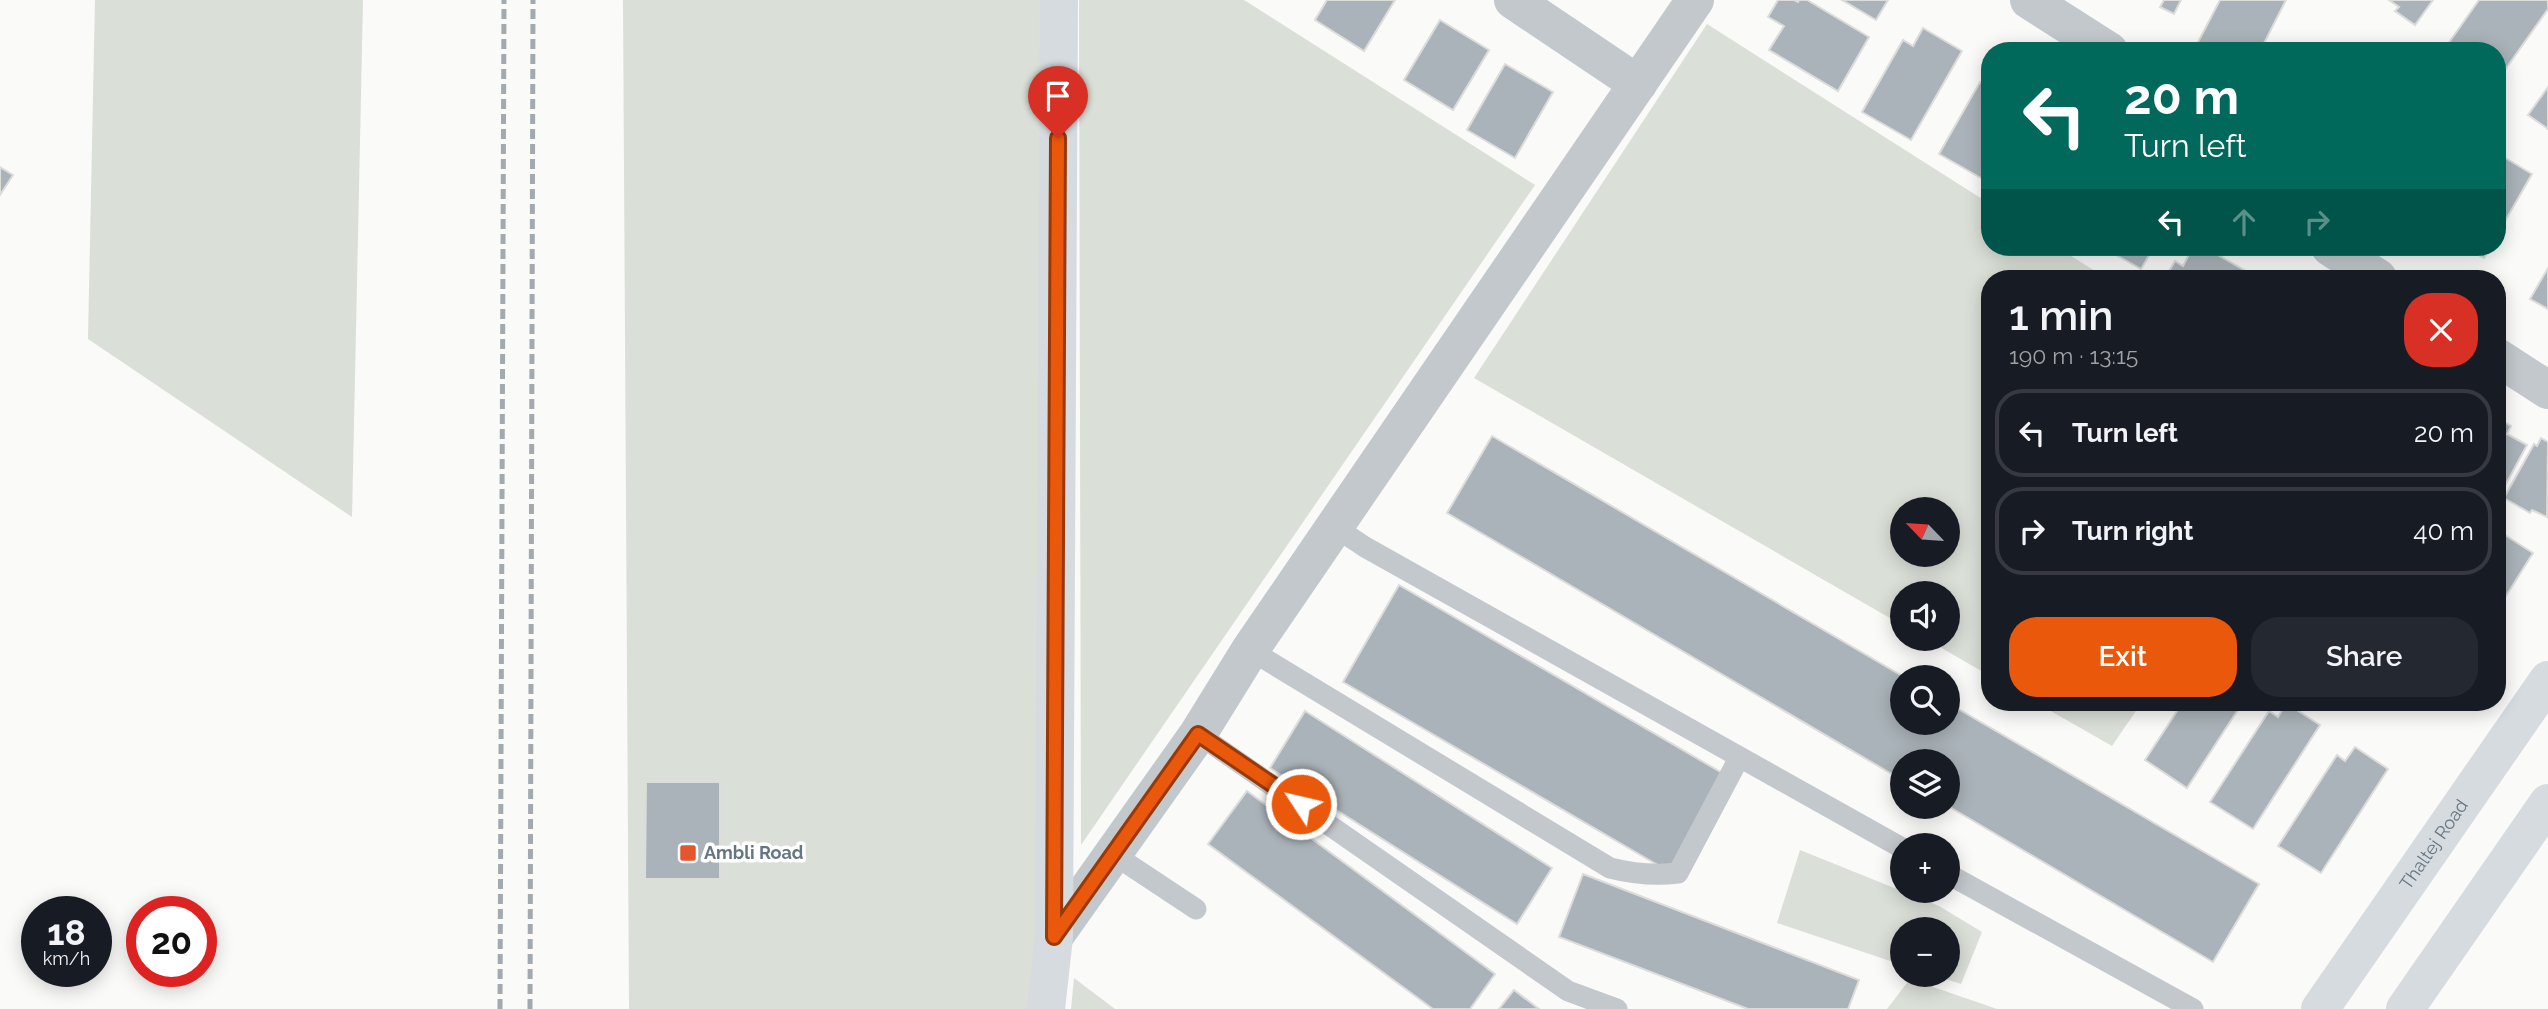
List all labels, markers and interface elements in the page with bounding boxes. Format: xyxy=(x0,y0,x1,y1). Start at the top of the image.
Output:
pin xyxy=(1028,66,1088,138)
text: 20 m xyxy=(2124,68,2239,125)
icon: left xyxy=(2009,70,2100,161)
icon: arrive xyxy=(1039,77,1077,115)
text: Turn left xyxy=(2124,127,2246,164)
icon: left xyxy=(2152,203,2190,241)
icon: ahead xyxy=(2225,203,2263,241)
icon: right xyxy=(2298,203,2336,241)
text: 1 min xyxy=(2009,291,2113,340)
button: close xyxy=(2404,293,2478,367)
text: 190 m · 13:15 xyxy=(2009,342,2138,369)
icon: left xyxy=(2013,414,2051,452)
text: Turn left xyxy=(2072,418,2178,448)
text: 20 m xyxy=(2414,418,2474,448)
north arrow xyxy=(1890,497,1960,567)
map controls xyxy=(1890,497,1960,987)
icon: right xyxy=(2013,512,2051,550)
text: Turn right xyxy=(2072,516,2193,546)
text: 40 m xyxy=(2413,516,2474,546)
button: sound xyxy=(1890,581,1960,651)
button: Exit xyxy=(2009,617,2237,697)
button: Share xyxy=(2251,617,2478,697)
button: search xyxy=(1890,665,1960,735)
button: layers xyxy=(1890,749,1960,819)
position arrow xyxy=(1264,767,1338,841)
street label: Thaltej Road xyxy=(2395,795,2472,893)
button: + xyxy=(1890,833,1960,903)
place label: Ambli Road xyxy=(704,842,803,863)
marker: Ambli Road xyxy=(678,843,698,863)
speed limit sign: 20 xyxy=(126,896,217,987)
text: 18 xyxy=(47,912,86,953)
button: − xyxy=(1890,917,1960,987)
text: km/h xyxy=(43,948,90,969)

